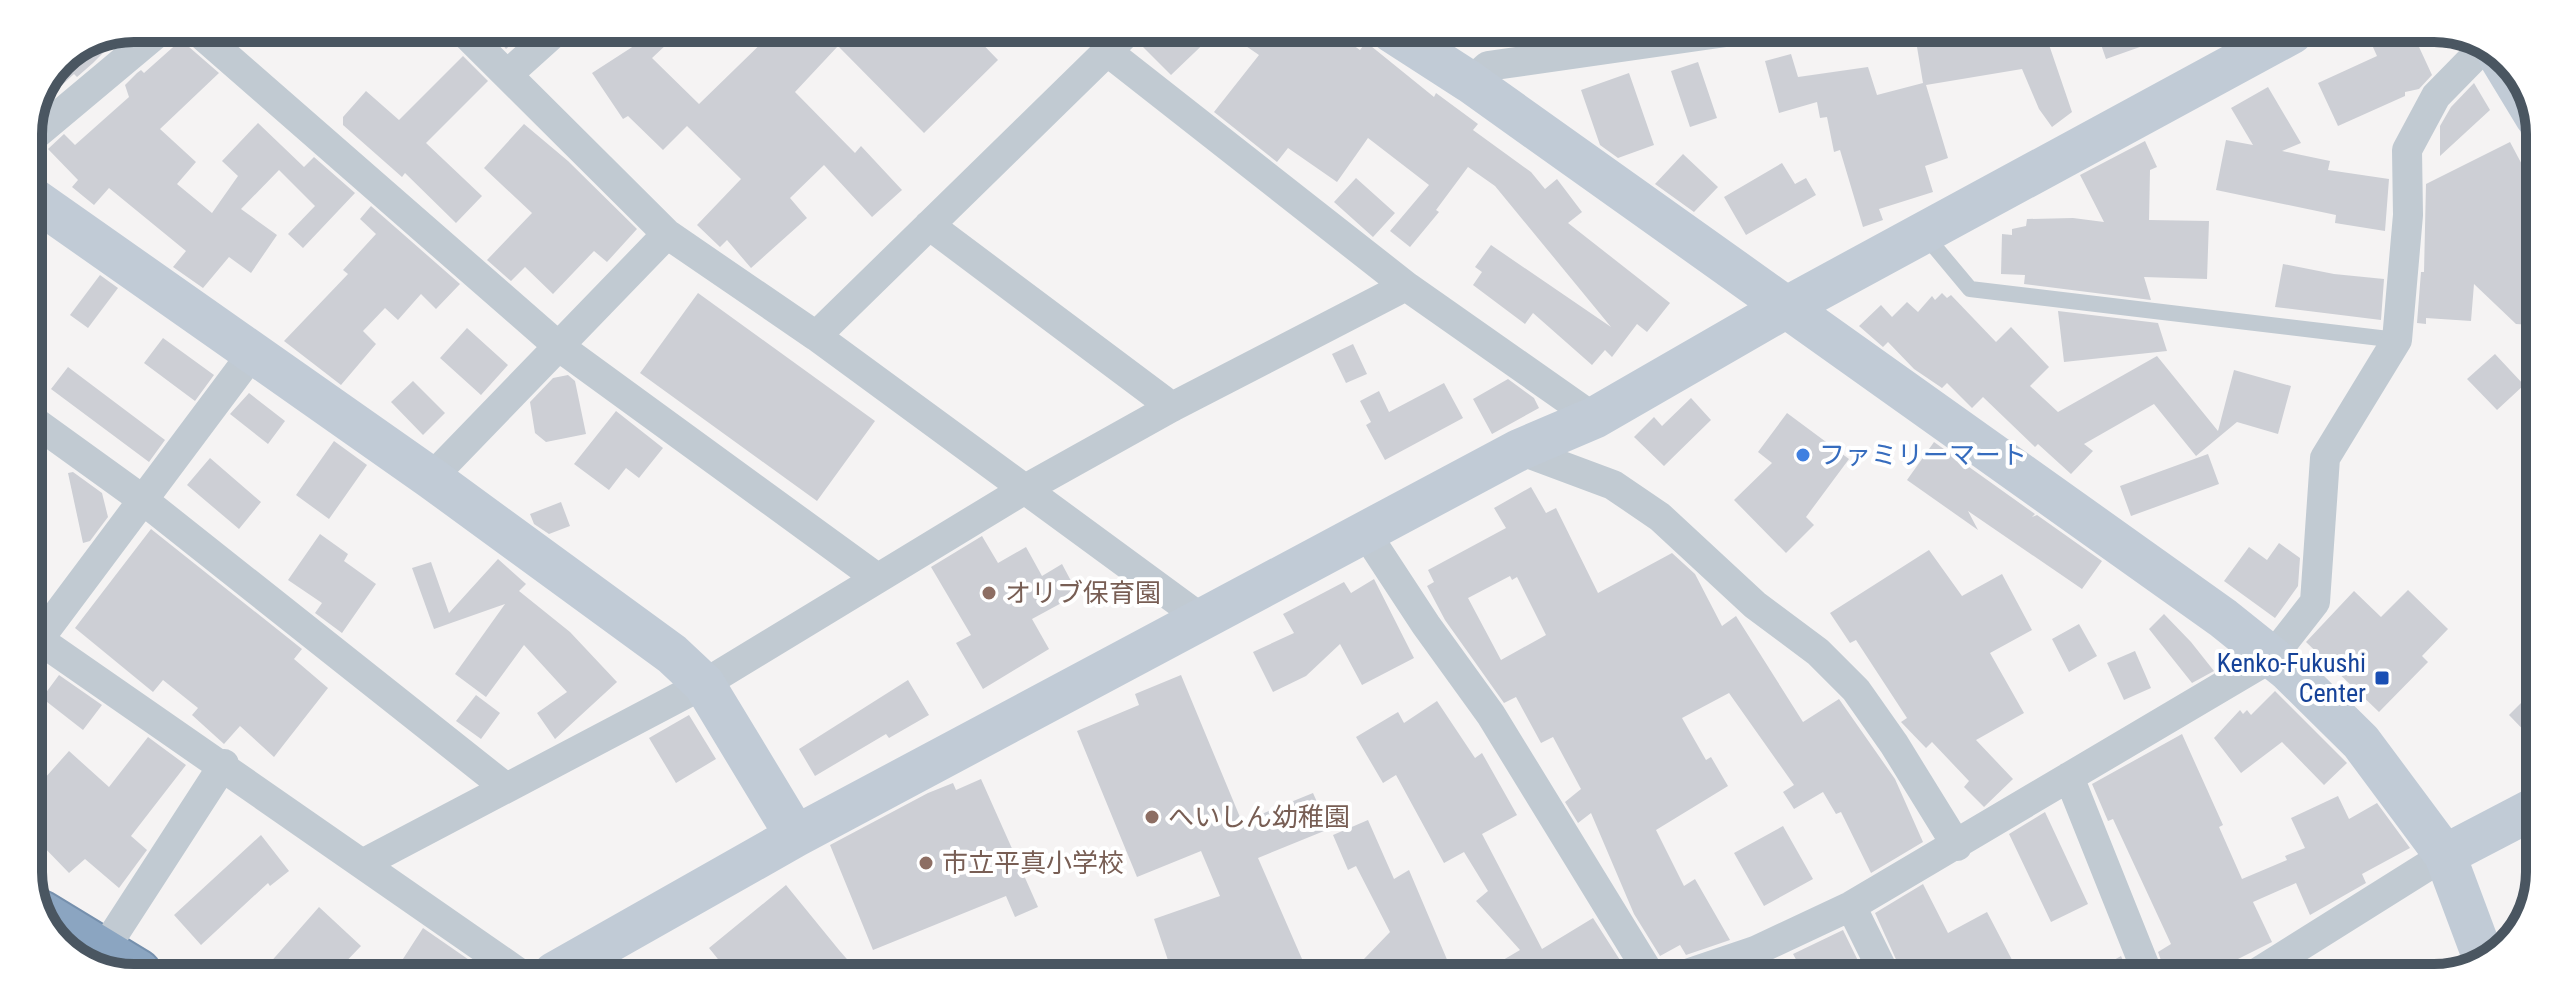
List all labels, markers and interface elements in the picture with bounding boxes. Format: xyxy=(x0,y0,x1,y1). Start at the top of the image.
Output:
place label: ファミリーマート xyxy=(1819,440,2027,470)
marker: ファミリーマート xyxy=(1794,446,1812,464)
place label: オリブ保育園 xyxy=(1005,578,1161,608)
marker: オリブ保育園 xyxy=(980,584,998,602)
place label: Kenko-Fukushi Center xyxy=(2217,648,2366,708)
marker: Kenko-Fukushi Center xyxy=(2373,669,2391,687)
place label: へいしん幼稚園 xyxy=(1168,802,1350,832)
marker: へいしん幼稚園 xyxy=(1143,808,1161,826)
place label: 市立平真小学校 xyxy=(942,848,1124,878)
marker: 市立平真小学校 xyxy=(917,854,935,872)

